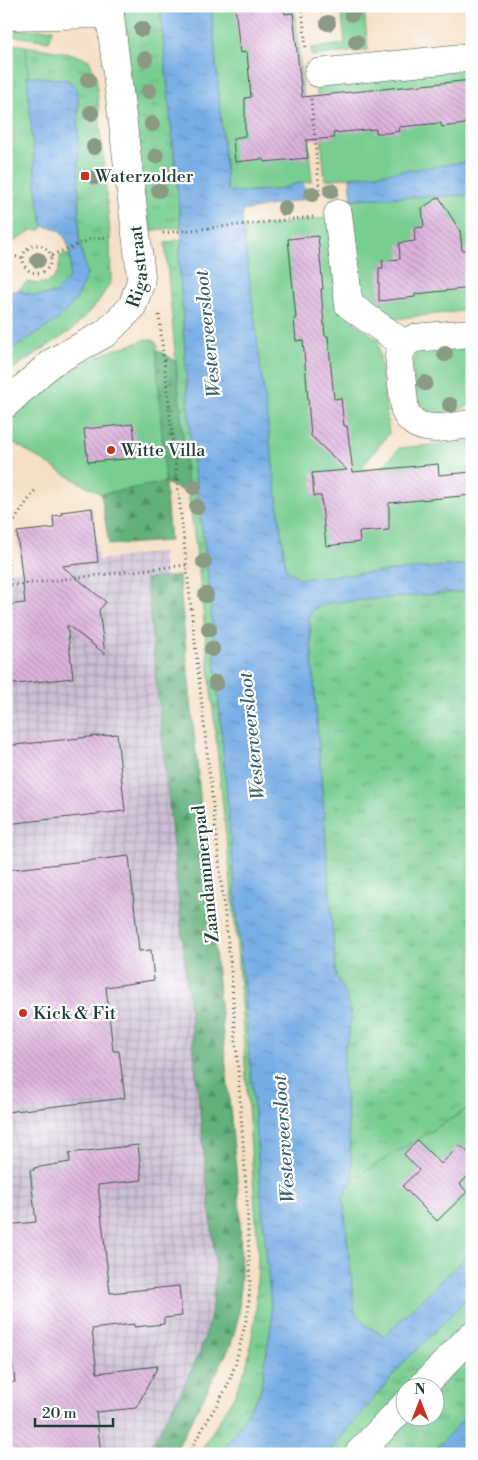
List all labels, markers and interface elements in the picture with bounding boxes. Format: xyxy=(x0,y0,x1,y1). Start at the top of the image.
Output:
place label: Waterzolder xyxy=(94,165,194,188)
marker: Waterzolder xyxy=(79,170,91,182)
street label: Rigastraat xyxy=(121,223,153,311)
water label: Westerveersloot xyxy=(189,268,227,399)
place label: Witte Villa xyxy=(120,439,206,462)
marker: Witte Villa xyxy=(105,444,117,456)
water label: Westerveersloot xyxy=(233,670,271,801)
street label: Zaandammerpad xyxy=(187,803,225,944)
place label: Kick & Fit xyxy=(33,1002,117,1025)
marker: Kick & Fit xyxy=(17,1007,29,1019)
water label: Westerveersloot xyxy=(268,1073,300,1204)
north arrow xyxy=(396,1378,446,1428)
text: N xyxy=(414,1381,426,1399)
scale bar xyxy=(35,1395,112,1427)
text: 20 m xyxy=(42,1404,77,1423)

